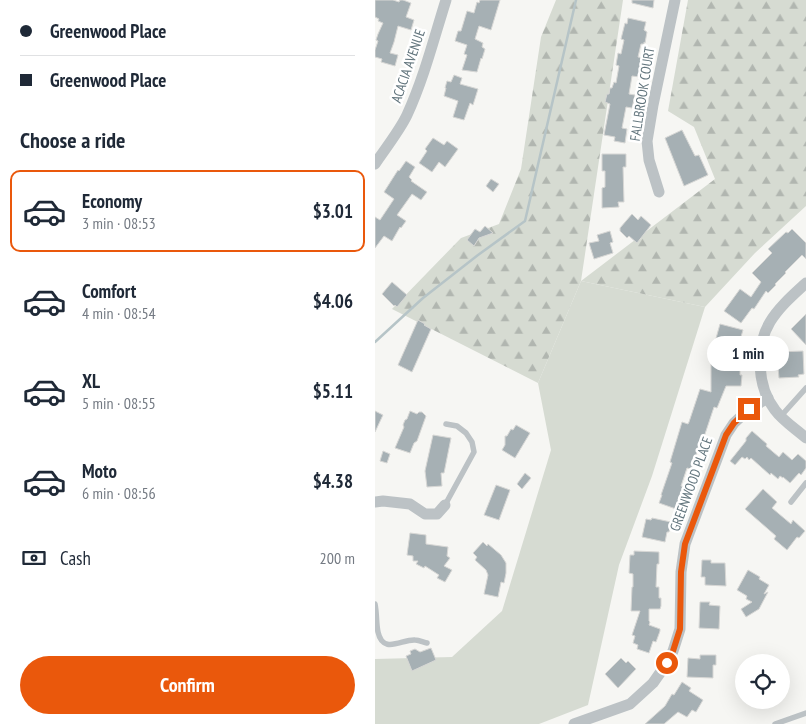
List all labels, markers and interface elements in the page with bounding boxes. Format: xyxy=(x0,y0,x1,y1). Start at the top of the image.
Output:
text: Greenwood Place xyxy=(50,19,166,43)
street label: ACACIA AVENUE xyxy=(387,27,429,105)
street label: FALLBROOK COURT xyxy=(626,45,658,142)
text: Greenwood Place xyxy=(50,68,166,92)
text: Choose a ride xyxy=(20,126,125,154)
icon: car xyxy=(22,189,67,234)
text: Economy xyxy=(82,189,142,213)
text: $3.01 xyxy=(313,199,353,223)
text: 3 min · 08:53 xyxy=(82,213,156,233)
icon: car xyxy=(22,279,67,324)
text: Comfort xyxy=(82,279,136,303)
text: $4.06 xyxy=(313,289,353,313)
text: 4 min · 08:54 xyxy=(82,303,156,323)
callout: 1 min xyxy=(708,336,790,372)
text: 1 min xyxy=(732,343,764,363)
icon: car xyxy=(22,369,67,414)
text: XL xyxy=(82,369,100,393)
text: $5.11 xyxy=(313,379,353,403)
text: 5 min · 08:55 xyxy=(82,393,156,413)
route end xyxy=(738,398,760,420)
street label: GREENWOOD PLACE xyxy=(666,434,716,534)
icon: car xyxy=(22,459,67,504)
text: Moto xyxy=(82,459,117,483)
text: $4.38 xyxy=(313,469,353,493)
text: 6 min · 08:56 xyxy=(82,483,156,503)
icon: cash xyxy=(20,544,48,572)
text: Cash xyxy=(60,546,91,570)
text: 200 m xyxy=(320,548,355,568)
route start xyxy=(656,652,678,674)
map controls xyxy=(735,654,790,709)
button: locate xyxy=(735,654,790,709)
button: Confirm xyxy=(20,656,355,714)

